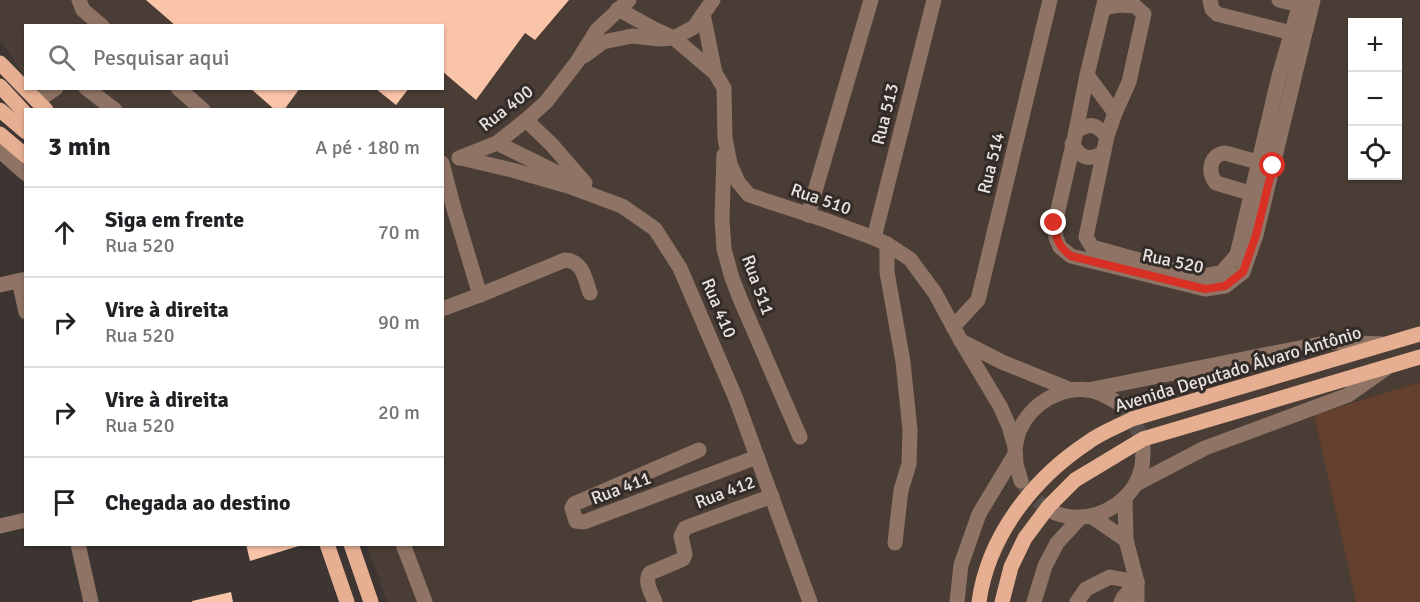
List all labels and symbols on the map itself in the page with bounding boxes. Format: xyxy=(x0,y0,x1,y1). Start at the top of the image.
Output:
street label: Rua 400 xyxy=(475,80,537,136)
street label: Rua 513 xyxy=(867,81,903,147)
street label: Rua 514 xyxy=(973,130,1009,196)
route start xyxy=(1259,152,1285,178)
street label: Rua 510 xyxy=(788,178,854,220)
route end xyxy=(1040,209,1066,235)
street label: Rua 520 xyxy=(1140,244,1206,278)
street label: Rua 511 xyxy=(737,252,779,318)
street label: Rua 410 xyxy=(697,275,741,341)
street label: Avenida Deputado Álvaro Antônio xyxy=(1112,321,1364,417)
street label: Rua 411 xyxy=(588,467,654,509)
street label: Rua 412 xyxy=(692,471,758,513)

